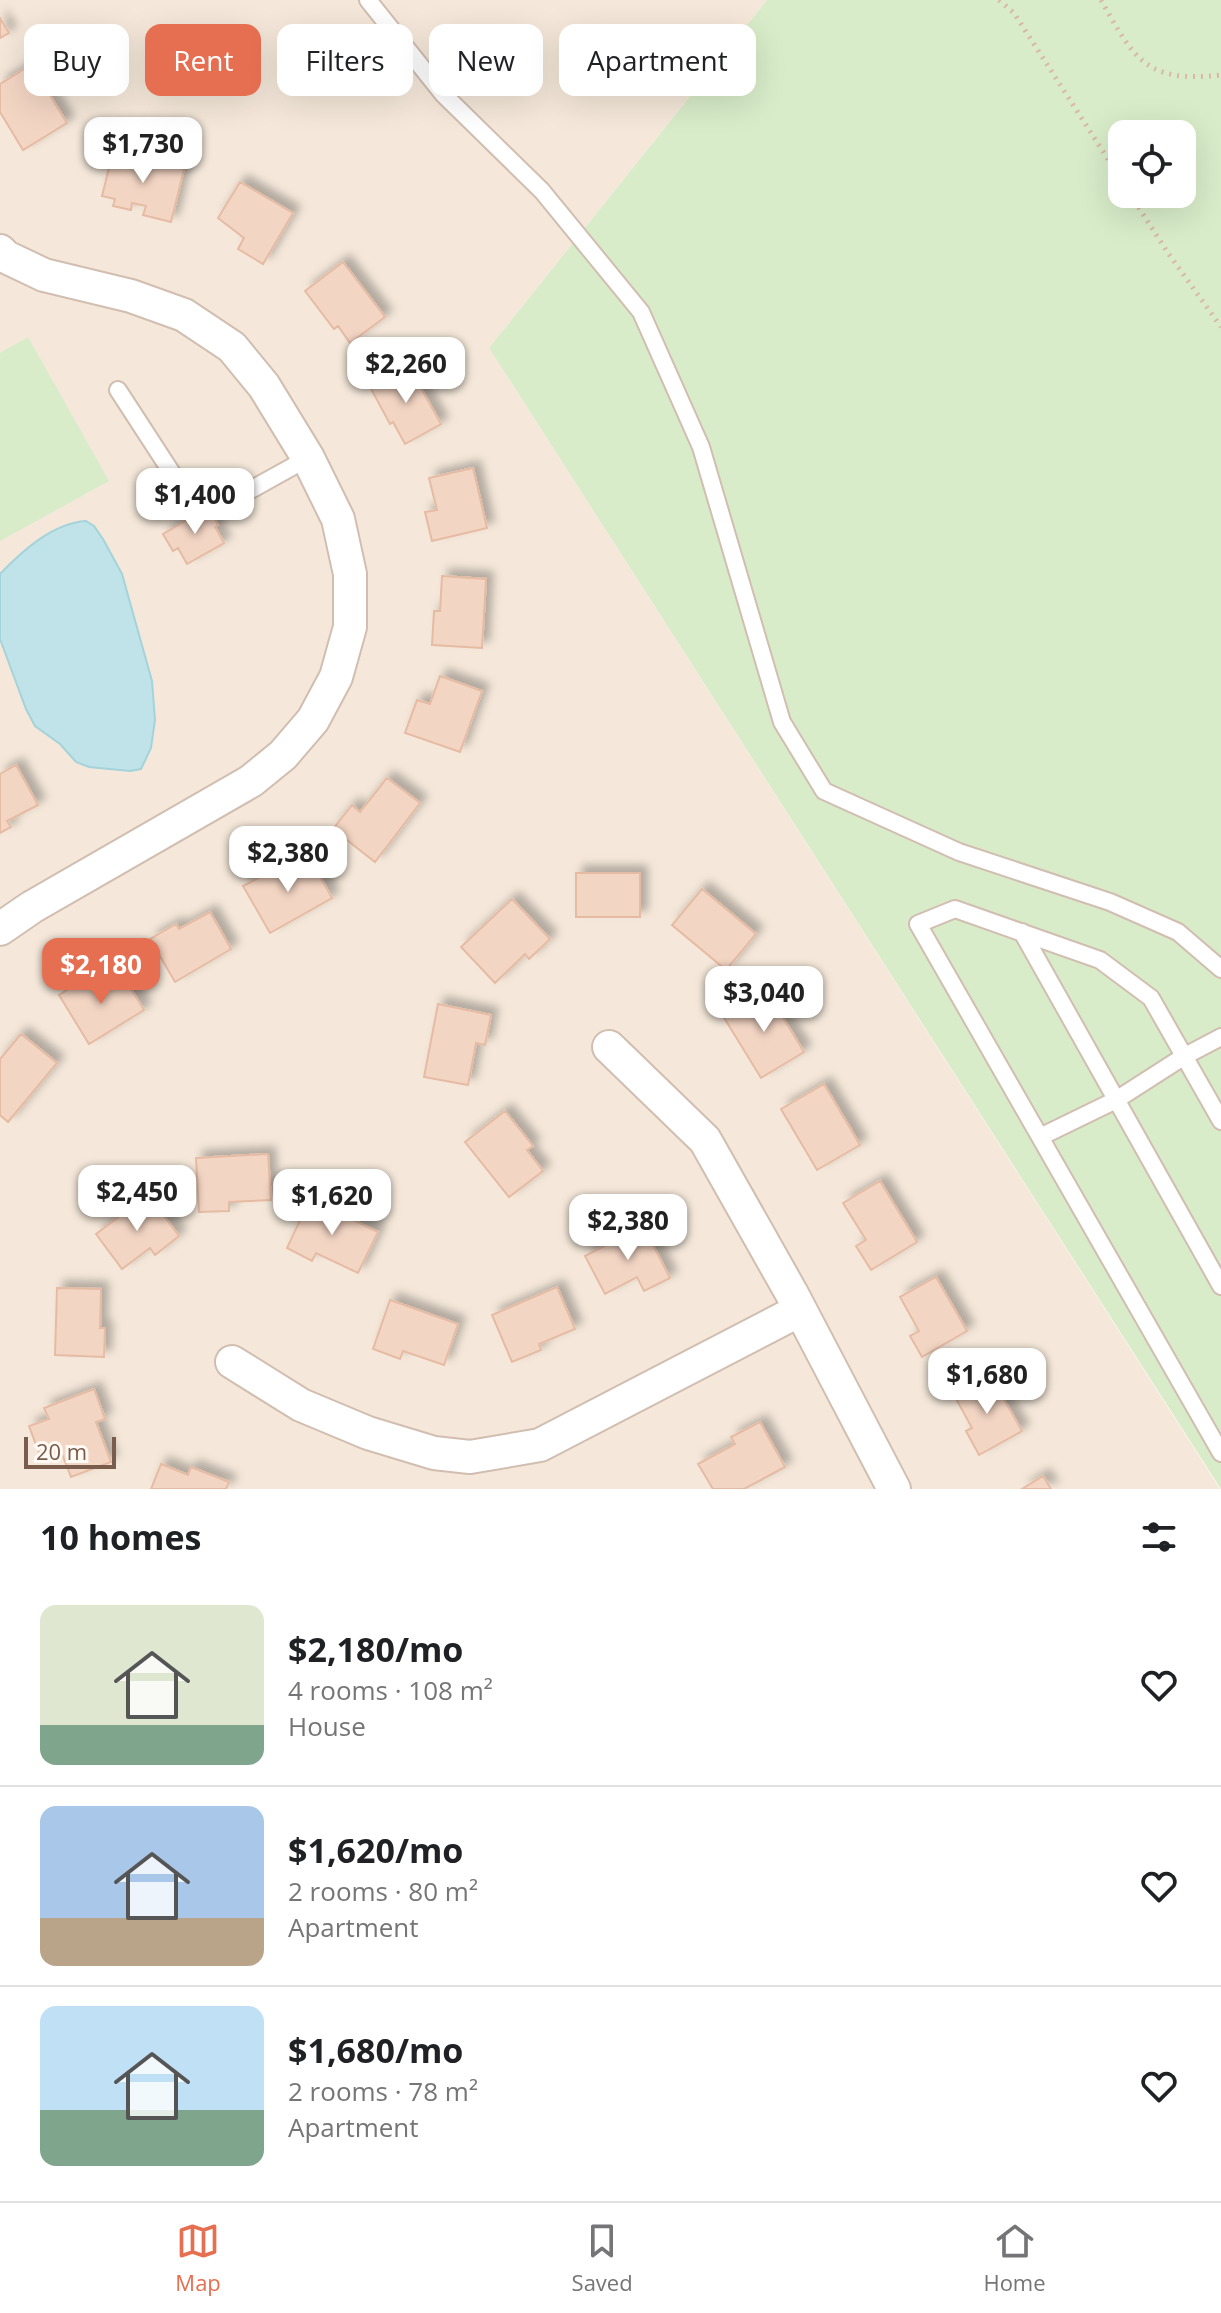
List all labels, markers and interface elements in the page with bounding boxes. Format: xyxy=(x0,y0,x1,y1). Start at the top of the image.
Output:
chip: Buy xyxy=(24,24,129,96)
chip: Rent xyxy=(145,24,261,96)
chip: Filters xyxy=(277,24,413,96)
chip: New xyxy=(429,24,543,96)
chip: Apartment xyxy=(559,24,756,96)
pin: $1,730 xyxy=(78,117,208,185)
map controls xyxy=(1108,120,1196,208)
button: locate xyxy=(1108,120,1196,208)
text: $1,730 xyxy=(102,125,184,161)
pin: $2,260 xyxy=(341,337,471,405)
text: $2,260 xyxy=(365,345,447,381)
pin: $1,400 xyxy=(130,468,260,536)
text: $1,400 xyxy=(154,476,236,512)
pin: $2,380 xyxy=(223,826,353,894)
text: $2,380 xyxy=(247,834,329,870)
pin: $2,180 xyxy=(36,938,166,1006)
text: $2,180 xyxy=(60,946,142,982)
pin: $3,040 xyxy=(699,966,829,1034)
text: $3,040 xyxy=(723,974,805,1010)
pin: $2,450 xyxy=(72,1165,202,1233)
pin: $1,620 xyxy=(267,1169,397,1237)
text: $2,450 xyxy=(96,1173,178,1209)
text: $1,620 xyxy=(291,1177,373,1213)
pin: $2,380 xyxy=(563,1194,693,1262)
text: $2,380 xyxy=(587,1202,669,1238)
pin: $1,680 xyxy=(922,1348,1052,1416)
text: $1,680 xyxy=(946,1356,1028,1392)
scale bar xyxy=(24,1433,116,1469)
text: 20 m xyxy=(36,1436,87,1466)
text: 10 homes xyxy=(40,1514,201,1560)
icon: filters xyxy=(1137,1515,1181,1559)
text: $2,180/mo xyxy=(288,1626,463,1672)
icon: home xyxy=(104,1637,200,1733)
icon: heart xyxy=(1137,1663,1181,1707)
text: 4 rooms · 108 m² xyxy=(288,1672,493,1708)
text: House xyxy=(288,1708,366,1744)
text: $1,620/mo xyxy=(288,1827,463,1873)
icon: home xyxy=(104,1838,200,1934)
icon: heart xyxy=(1137,1864,1181,1908)
text: 2 rooms · 80 m² xyxy=(288,1873,478,1909)
text: Apartment xyxy=(288,1909,419,1945)
text: $1,680/mo xyxy=(288,2027,463,2073)
icon: home xyxy=(104,2038,200,2134)
icon: heart xyxy=(1137,2064,1181,2108)
text: 2 rooms · 78 m² xyxy=(288,2073,478,2109)
text: Apartment xyxy=(288,2109,419,2145)
tab: Map xyxy=(175,2219,221,2297)
tab: Saved xyxy=(572,2219,633,2297)
tab: Home xyxy=(983,2219,1046,2297)

